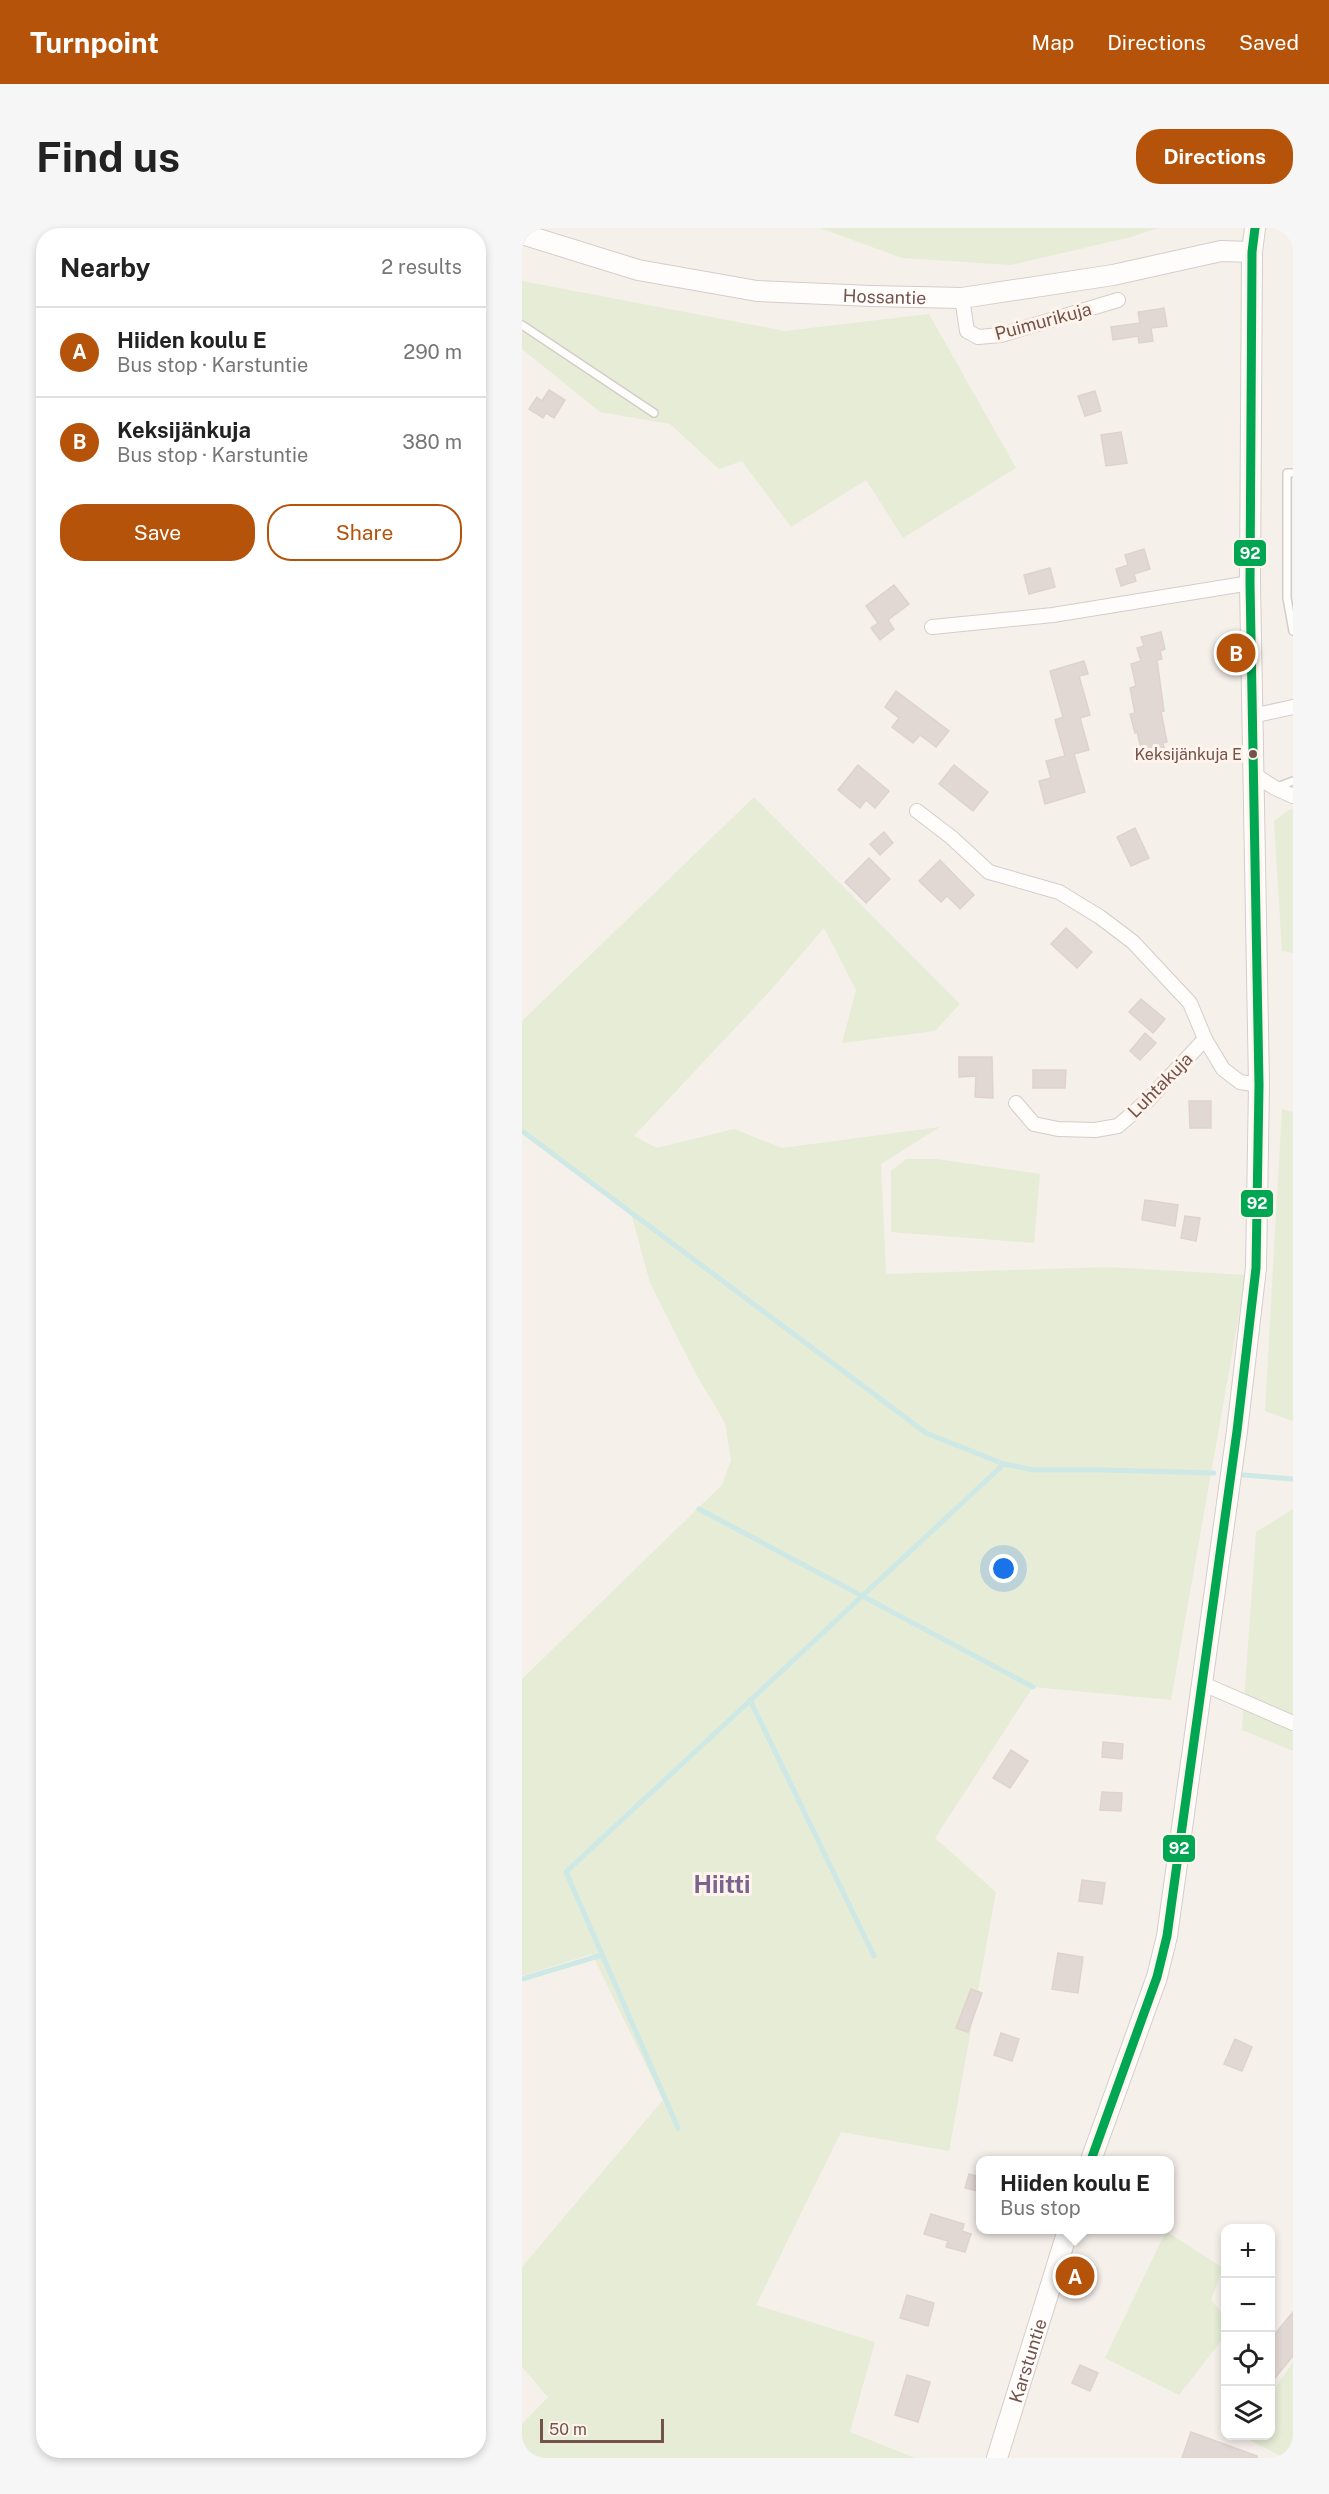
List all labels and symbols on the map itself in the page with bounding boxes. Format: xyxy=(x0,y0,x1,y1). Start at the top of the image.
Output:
street label: Hossantie xyxy=(842,284,927,308)
street label: Puimurikuja xyxy=(992,298,1094,344)
line badge: 92 xyxy=(1233,539,1267,567)
text: 92 xyxy=(1240,544,1260,563)
pin: B xyxy=(1216,630,1256,676)
place label: Keksijänkuja E xyxy=(1134,745,1242,764)
marker: Keksijänkuja E xyxy=(1247,748,1259,760)
street label: Luhtakuja xyxy=(1123,1048,1197,1122)
line badge: 92 xyxy=(1240,1189,1274,1218)
text: 92 xyxy=(1247,1194,1267,1213)
your location xyxy=(989,1554,1018,1583)
line badge: 92 xyxy=(1162,1834,1196,1863)
text: 92 xyxy=(1169,1839,1189,1858)
district label: Hiitti xyxy=(694,1870,750,1898)
pin: A xyxy=(1056,2254,1094,2298)
street label: Karstuntie xyxy=(1004,2316,1050,2405)
scale bar xyxy=(540,2416,664,2444)

